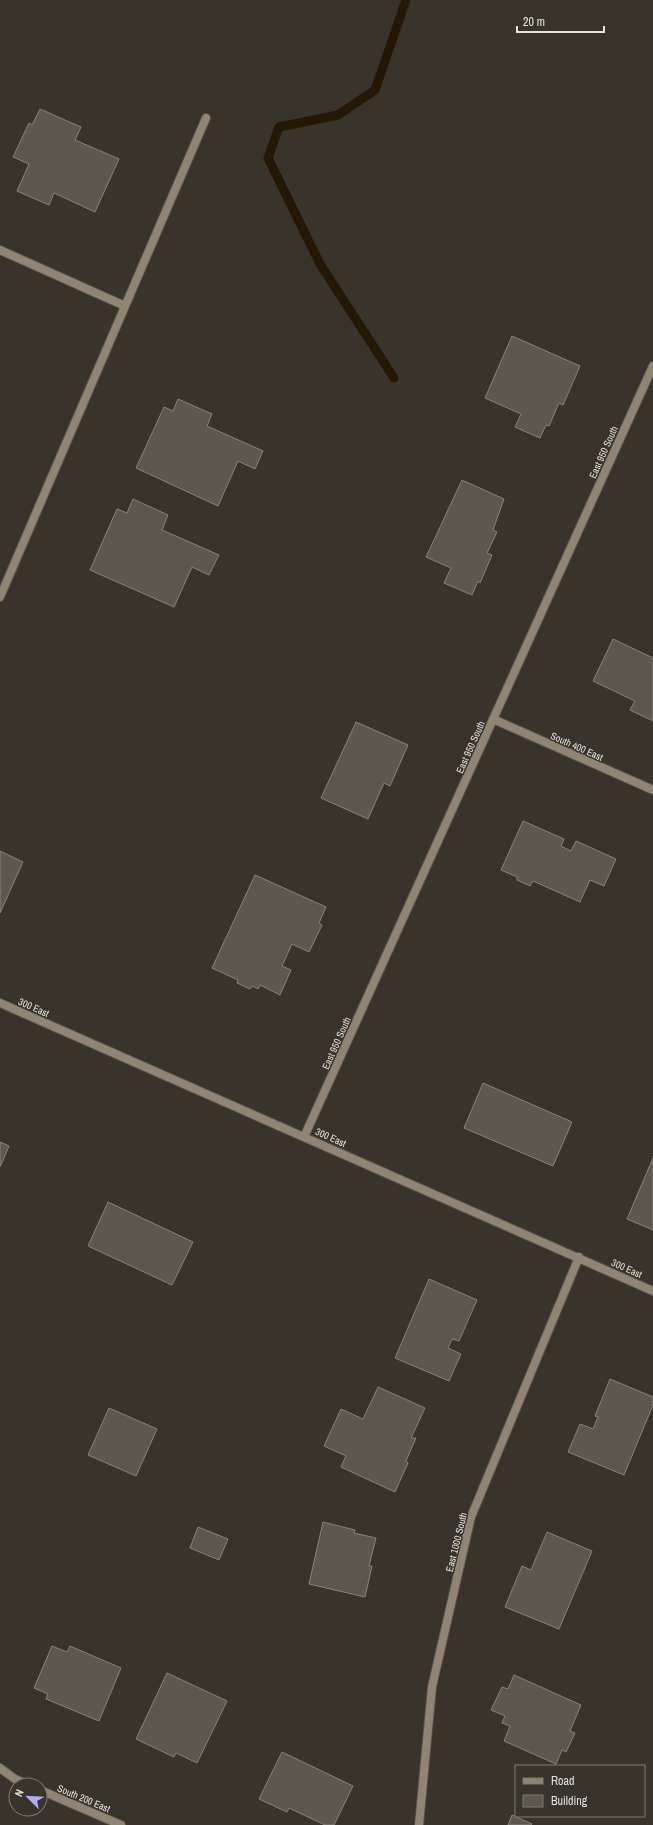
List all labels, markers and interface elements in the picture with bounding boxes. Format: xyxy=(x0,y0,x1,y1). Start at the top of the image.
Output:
scale bar xyxy=(517,8,604,34)
text: 20 m xyxy=(523,14,545,30)
street label: East 950 South xyxy=(586,424,621,480)
street label: East 950 South xyxy=(453,719,488,775)
street label: South 400 East xyxy=(549,729,606,764)
street label: 300 East xyxy=(16,995,52,1020)
street label: East 950 South xyxy=(319,1015,354,1071)
street label: 300 East xyxy=(313,1125,349,1150)
street label: 300 East xyxy=(609,1256,645,1281)
street label: East 1000 South xyxy=(443,1511,470,1573)
legend xyxy=(515,1765,645,1817)
text: Road xyxy=(551,1773,575,1789)
north arrow xyxy=(8,1777,48,1817)
street label: South 200 East xyxy=(55,1782,113,1816)
text: N xyxy=(11,1787,27,1799)
text: Building xyxy=(551,1793,588,1809)

